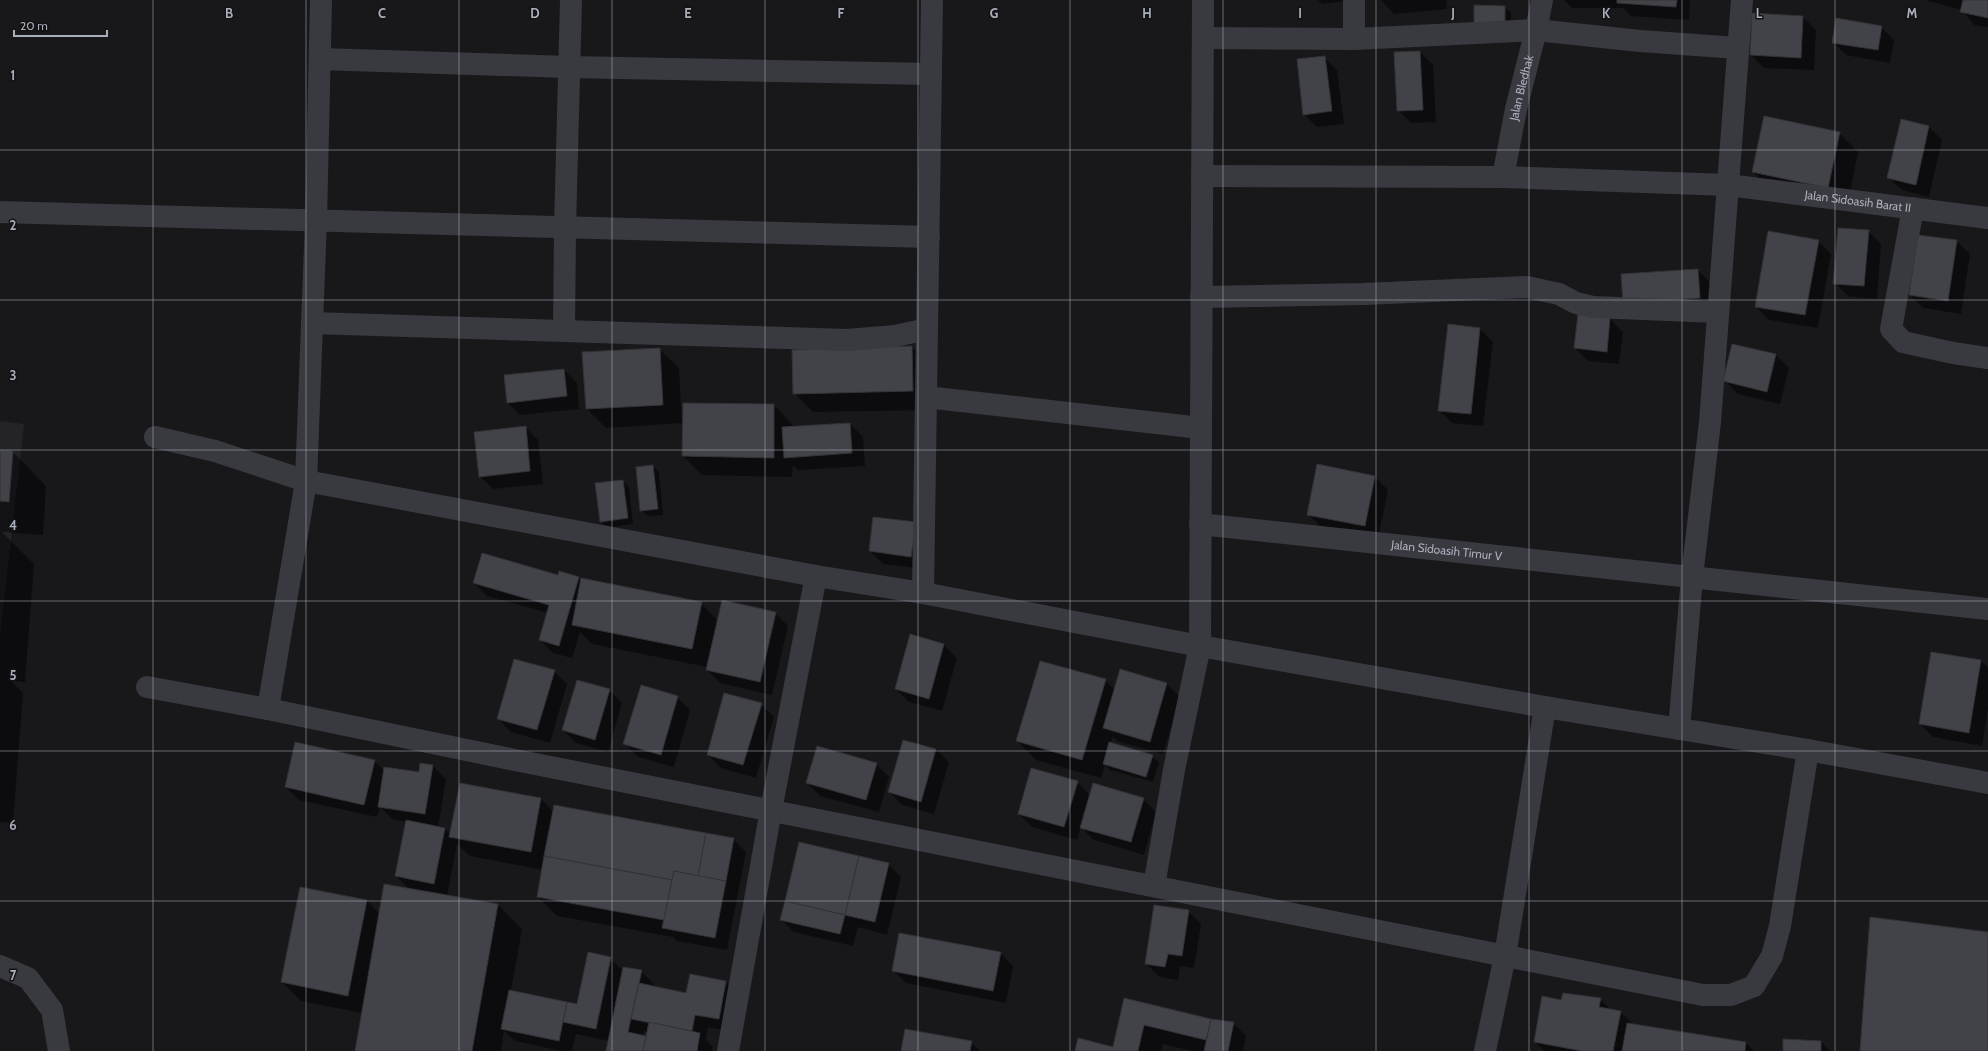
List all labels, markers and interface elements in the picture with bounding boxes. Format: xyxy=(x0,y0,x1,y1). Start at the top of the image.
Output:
text: B xyxy=(225,5,233,21)
text: C xyxy=(378,5,386,21)
text: D xyxy=(530,5,540,21)
text: E xyxy=(684,5,692,21)
text: F xyxy=(838,5,845,21)
text: G xyxy=(990,5,999,21)
text: H xyxy=(1142,5,1152,21)
text: I xyxy=(1298,5,1302,21)
text: J xyxy=(1450,5,1455,21)
text: K xyxy=(1602,5,1611,21)
text: L xyxy=(1756,5,1763,21)
text: M xyxy=(1907,5,1918,21)
scale bar xyxy=(14,12,107,38)
text: 20 m xyxy=(20,18,48,33)
street label: Jalan Bledhak xyxy=(1506,53,1537,123)
text: 1 xyxy=(11,67,15,83)
street label: Jalan Sidoasih Barat II xyxy=(1803,187,1912,215)
text: 2 xyxy=(10,217,17,233)
text: 3 xyxy=(9,367,17,383)
text: 4 xyxy=(9,517,17,533)
street label: Jalan Sidoasih Timur V xyxy=(1389,537,1504,564)
text: 5 xyxy=(10,667,17,683)
text: 6 xyxy=(9,817,17,833)
text: 7 xyxy=(10,967,17,983)

